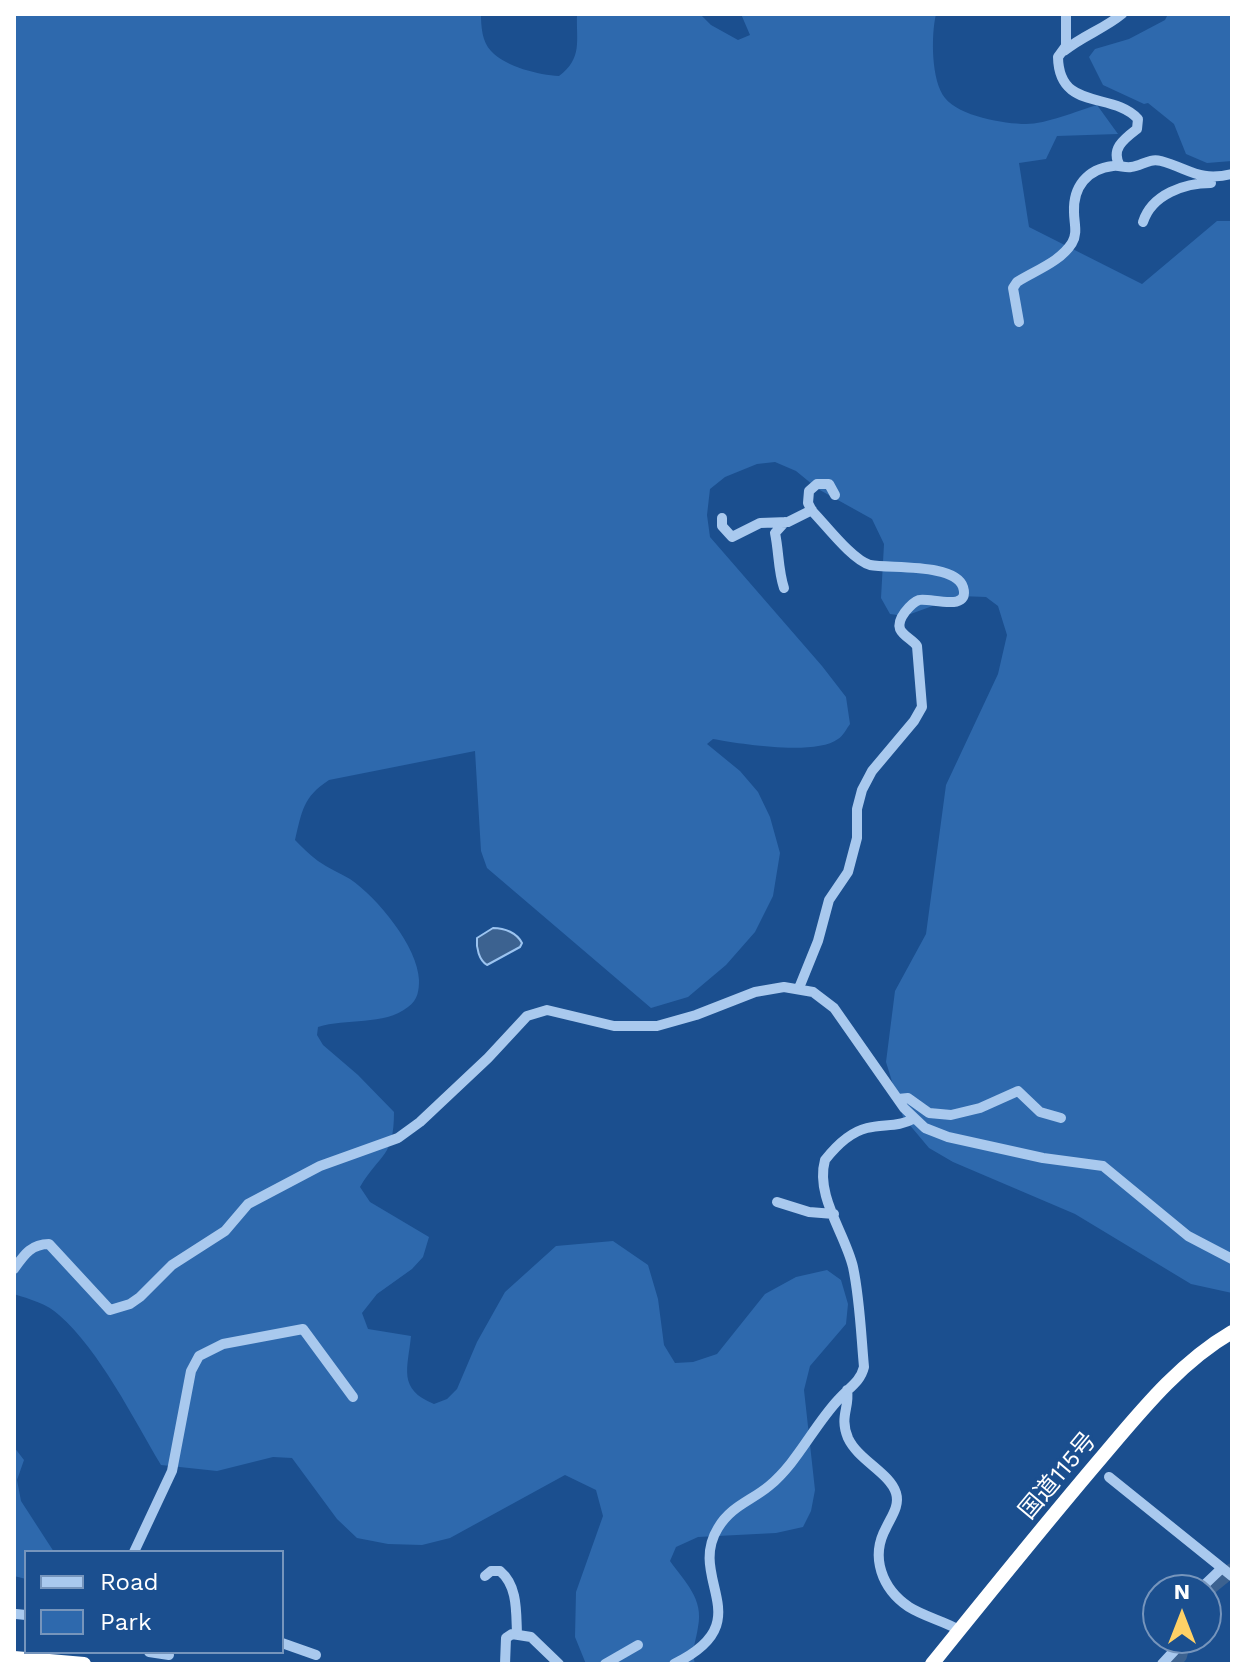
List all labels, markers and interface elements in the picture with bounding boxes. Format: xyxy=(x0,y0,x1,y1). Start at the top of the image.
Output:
street label: 国道115号 xyxy=(1013,1427,1103,1525)
legend xyxy=(24,1550,284,1654)
text: Road xyxy=(100,1568,159,1596)
north arrow xyxy=(1142,1574,1222,1654)
text: N xyxy=(1174,1579,1190,1604)
text: Park xyxy=(100,1608,152,1636)

